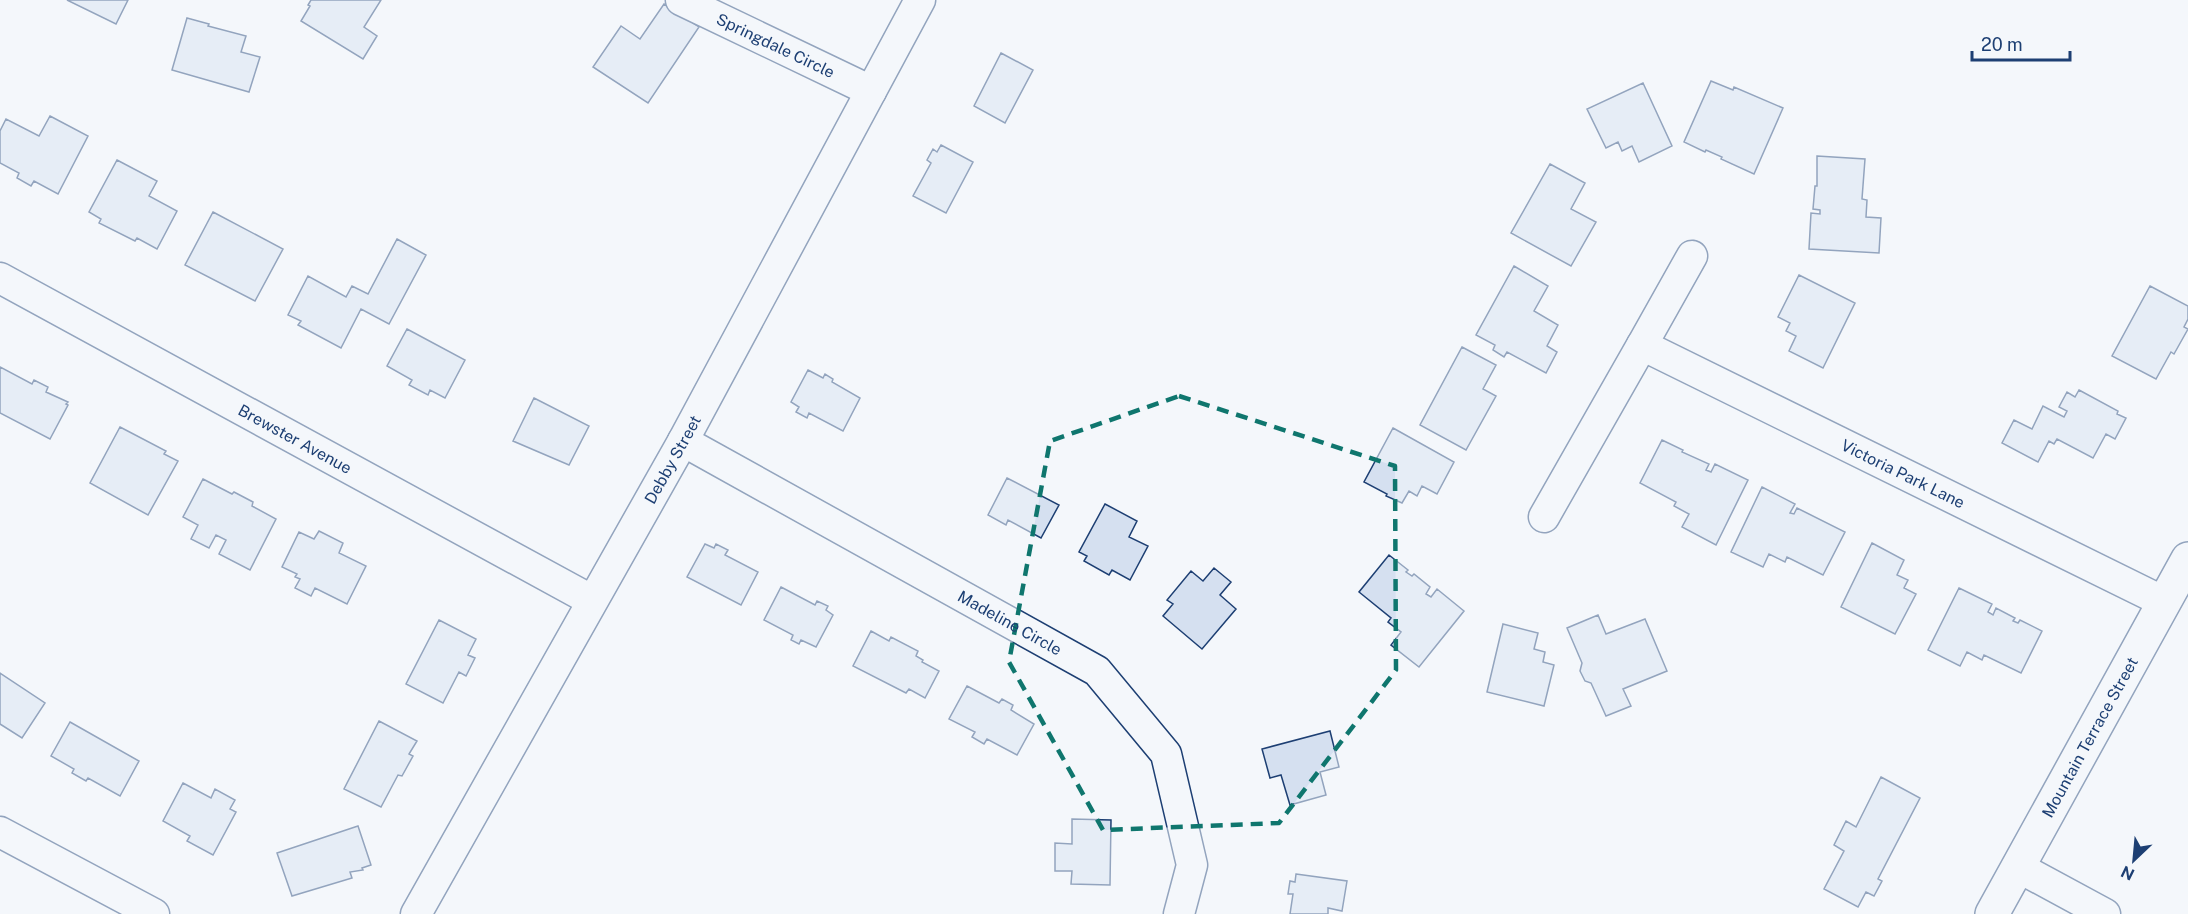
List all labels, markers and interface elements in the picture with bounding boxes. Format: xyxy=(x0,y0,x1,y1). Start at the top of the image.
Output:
street label: Springdale Circle xyxy=(714,9,838,82)
scale bar xyxy=(1972,24,2070,62)
text: 20 m xyxy=(1981,34,2023,55)
street label: Brewster Avenue xyxy=(235,400,355,477)
street label: Debby Street xyxy=(640,412,705,507)
street label: Victoria Park Lane xyxy=(1838,435,1968,512)
street label: Madeline Circle xyxy=(955,586,1065,659)
street label: Mountain Terrace Street xyxy=(2038,654,2142,821)
north arrow xyxy=(2104,830,2164,890)
text: N xyxy=(2118,862,2137,884)

